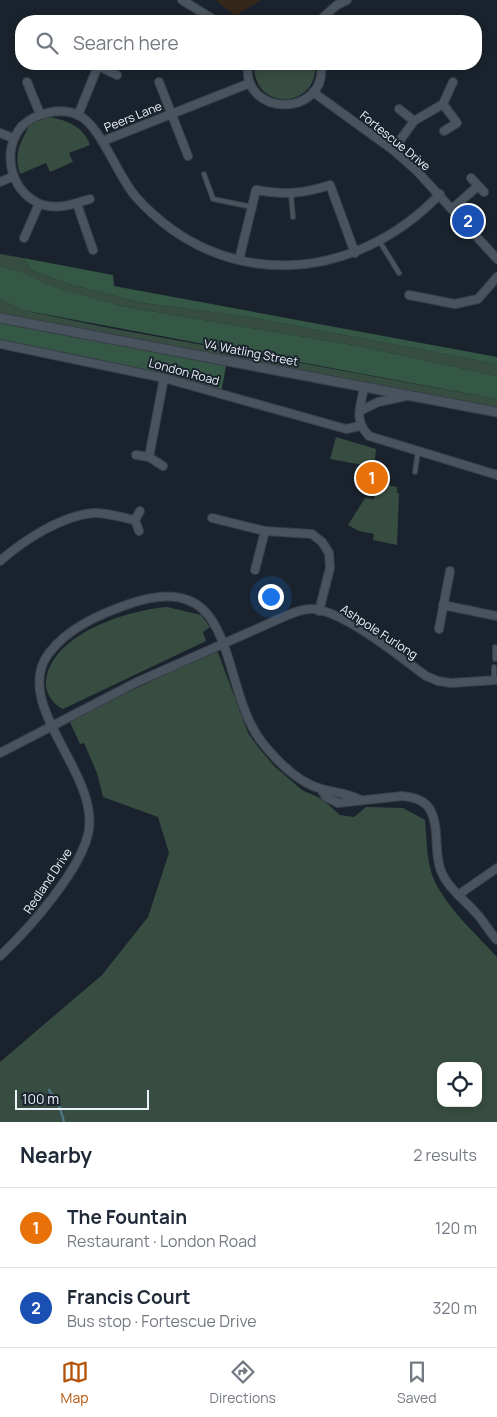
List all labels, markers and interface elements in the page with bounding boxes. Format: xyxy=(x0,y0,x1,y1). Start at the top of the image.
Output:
search box xyxy=(15,15,482,70)
icon: search xyxy=(33,29,61,57)
text: Search here xyxy=(73,30,179,56)
street label: Peers Lane xyxy=(101,97,164,136)
street label: Fortescue Drive xyxy=(356,107,434,174)
pin: 2 xyxy=(452,202,484,240)
street label: V4 Watling Street xyxy=(203,335,300,370)
street label: London Road xyxy=(147,354,221,389)
pin: 1 xyxy=(356,459,388,497)
your location xyxy=(258,584,284,610)
street label: Ashpole Furlong xyxy=(337,600,421,663)
street label: Redland Drive xyxy=(19,845,76,917)
map controls xyxy=(437,1062,482,1107)
button: locate xyxy=(437,1062,482,1107)
scale bar xyxy=(15,1087,149,1110)
text: 100 m xyxy=(22,1089,59,1108)
text: Nearby xyxy=(20,1141,92,1169)
text: 2 results xyxy=(413,1144,477,1166)
text: The Fountain xyxy=(67,1204,187,1230)
text: 1 xyxy=(32,1217,40,1239)
text: 120 m xyxy=(435,1217,477,1239)
text: Restaurant · London Road xyxy=(67,1230,257,1252)
text: Francis Court xyxy=(67,1284,191,1310)
text: 2 xyxy=(31,1297,41,1319)
text: 320 m xyxy=(433,1297,477,1319)
text: Bus stop · Fortescue Drive xyxy=(67,1310,257,1332)
tab: Map xyxy=(61,1358,89,1407)
tab: Directions xyxy=(210,1358,276,1407)
tab: Saved xyxy=(397,1358,436,1407)

